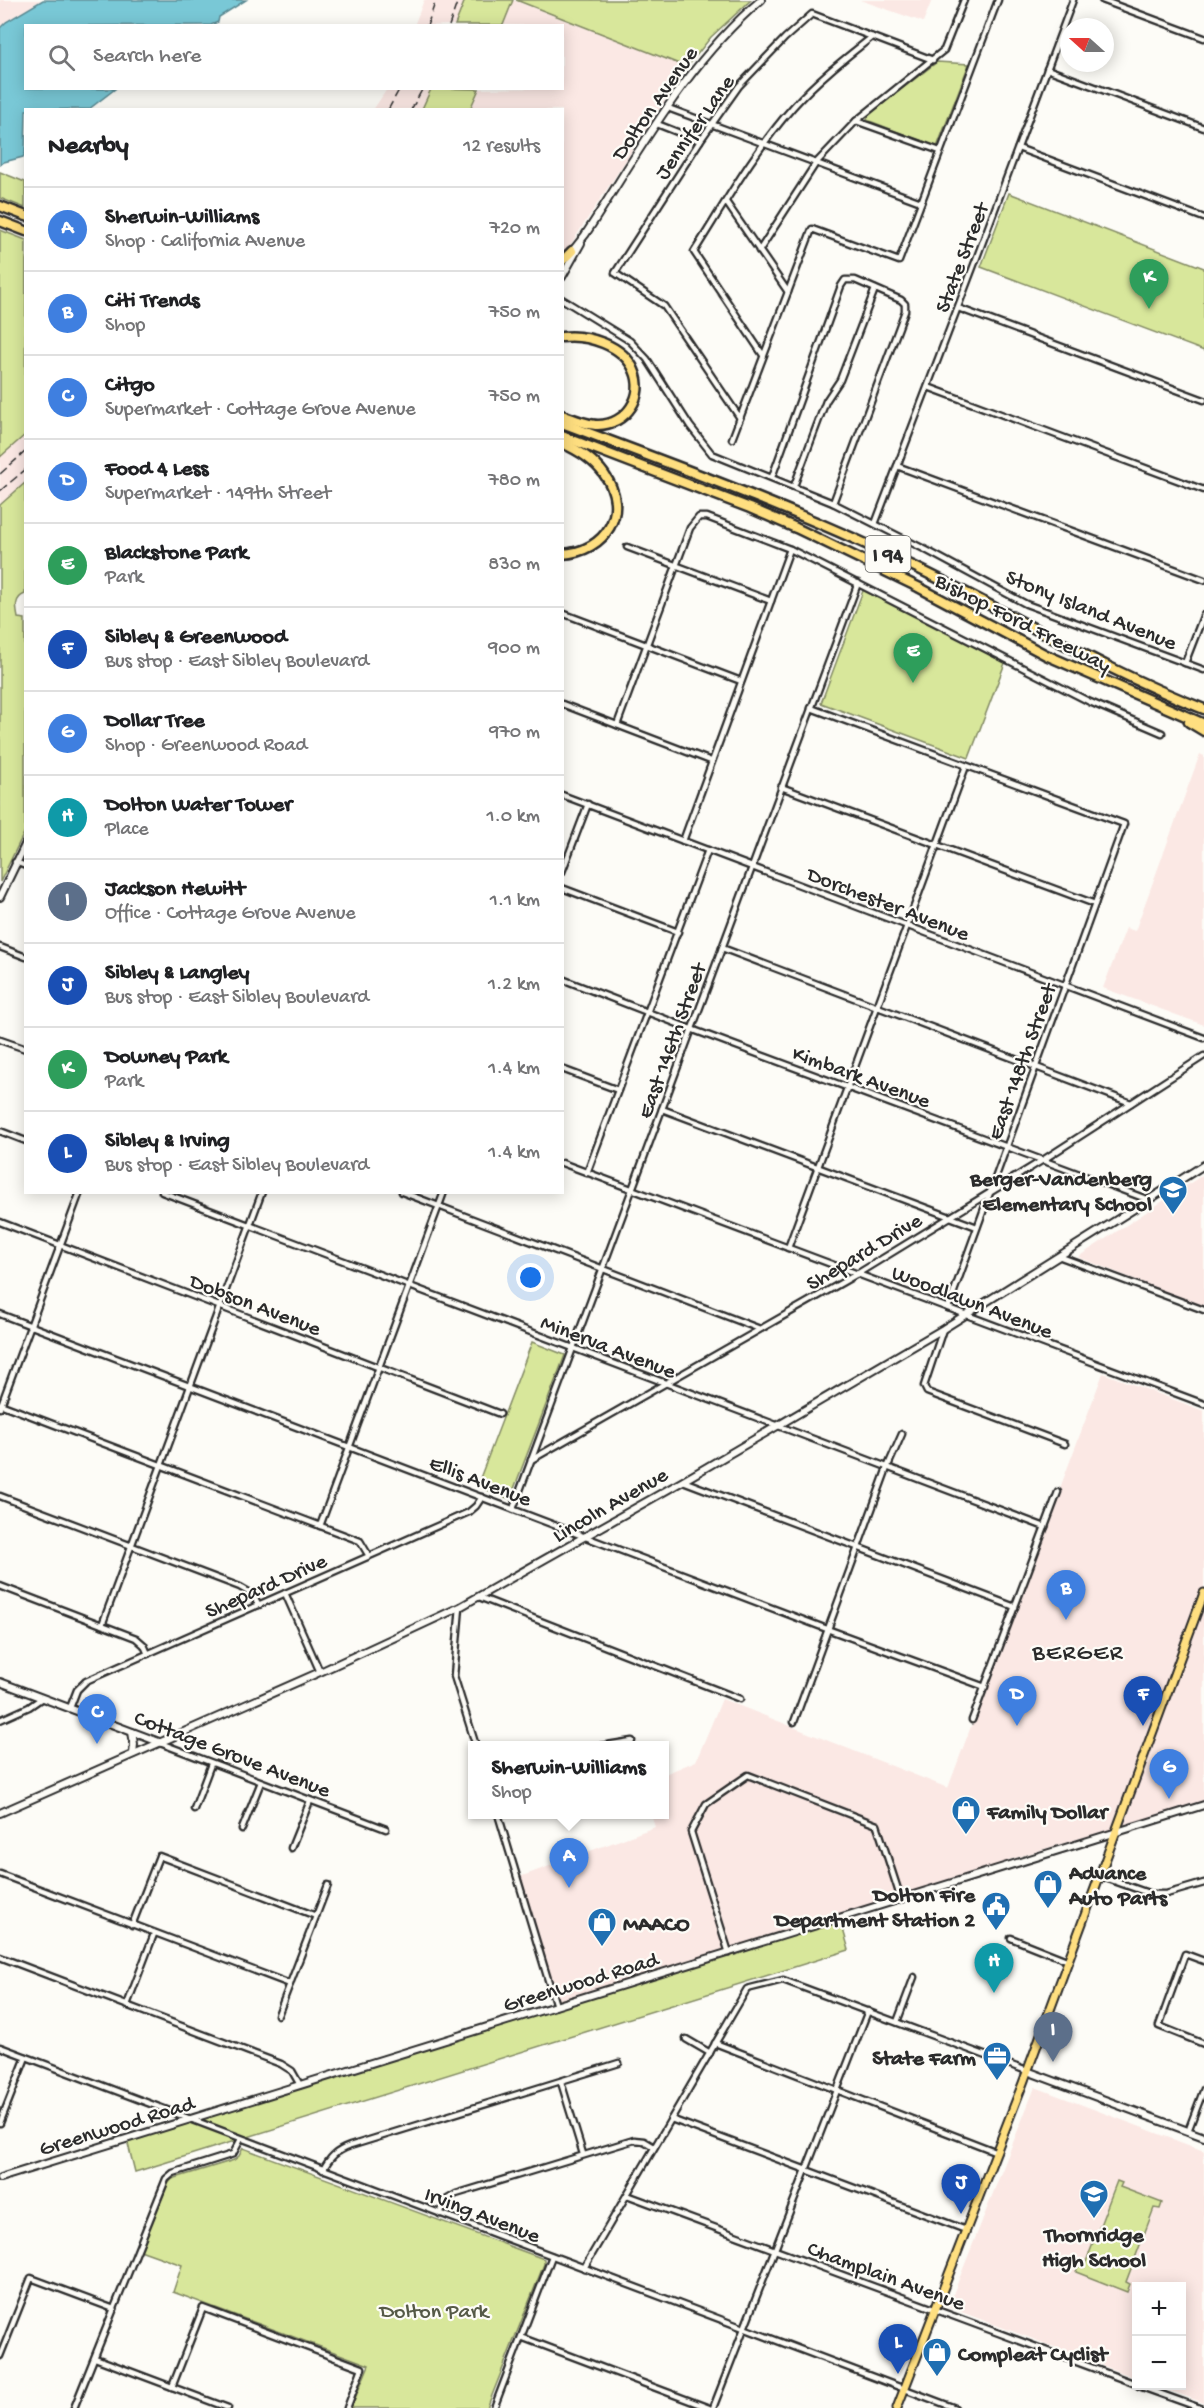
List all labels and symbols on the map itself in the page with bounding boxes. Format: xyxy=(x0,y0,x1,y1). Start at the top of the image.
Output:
north arrow xyxy=(1060,18,1114,72)
street label: Dolton Avenue xyxy=(606,42,705,168)
street label: Jennifer Lane xyxy=(651,70,742,186)
street label: State Street xyxy=(931,198,997,317)
pin: K xyxy=(1130,260,1168,309)
road number: I 94 xyxy=(866,536,910,572)
street label: Stony Island Avenue xyxy=(1001,566,1180,658)
street label: Bishop Ford Freeway xyxy=(929,569,1115,680)
pin: E xyxy=(894,634,932,683)
street label: Dorchester Avenue xyxy=(801,862,973,949)
street label: East 146th Street xyxy=(634,958,715,1123)
street label: East 148th Street xyxy=(983,979,1065,1144)
street label: Kimbark Avenue xyxy=(788,1042,934,1116)
place label: Berger-Vandenberg Elementary School xyxy=(969,1168,1152,1219)
school or university icon: Berger-Vandenberg Elementary School xyxy=(1157,1174,1189,1216)
street label: Shepard Drive xyxy=(803,1208,928,1298)
street label: Woodlawn Avenue xyxy=(887,1261,1056,1347)
your location xyxy=(516,1263,545,1292)
street label: Dobson Avenue xyxy=(183,1269,325,1344)
street label: Minerva Avenue xyxy=(536,1311,680,1387)
street label: Ellis Avenue xyxy=(425,1451,535,1514)
street label: Lincoln Avenue xyxy=(549,1463,674,1550)
street label: Shepard Drive xyxy=(202,1549,332,1626)
pin: B xyxy=(1046,1570,1086,1620)
district label: BERGER xyxy=(1031,1640,1124,1669)
pin: D xyxy=(998,1676,1036,1726)
pin: F xyxy=(1124,1676,1162,1726)
pin: C xyxy=(78,1694,116,1744)
street label: Cottage Grove Avenue xyxy=(130,1706,334,1805)
pin: G xyxy=(1150,1750,1188,1799)
shop icon: Family Dollar xyxy=(950,1794,982,1836)
place label: Family Dollar xyxy=(986,1801,1109,1827)
pin: A xyxy=(550,1838,588,1888)
place label: Advance Auto Parts xyxy=(1068,1862,1169,1913)
shop icon: Advance Auto Parts xyxy=(1032,1868,1064,1910)
place label: Dolton Fire Department Station 2 xyxy=(773,1884,976,1935)
public building icon: Dolton Fire Department Station 2 xyxy=(980,1890,1012,1932)
shop icon: MAACO xyxy=(586,1906,618,1948)
place label: MAACO xyxy=(623,1913,690,1939)
pin: H xyxy=(974,1944,1014,1993)
street label: Greenwood Road xyxy=(500,1947,664,2020)
pin: I xyxy=(1034,2012,1072,2062)
office icon: State Farm xyxy=(981,2040,1013,2082)
place label: State Farm xyxy=(872,2047,976,2073)
street label: Greenwood Road xyxy=(36,2091,200,2164)
pin: J xyxy=(942,2164,980,2214)
school or university icon: Thornridge High School xyxy=(1078,2178,1110,2220)
street label: Irving Avenue xyxy=(420,2183,544,2251)
place label: Thornridge High School xyxy=(1042,2224,1146,2275)
street label: Champlain Avenue xyxy=(803,2237,969,2319)
park label: Dolton Park xyxy=(378,2300,490,2326)
pin: L xyxy=(878,2324,918,2374)
shop icon: Compleat Cyclist xyxy=(921,2336,953,2378)
place label: Compleat Cyclist xyxy=(957,2343,1109,2369)

